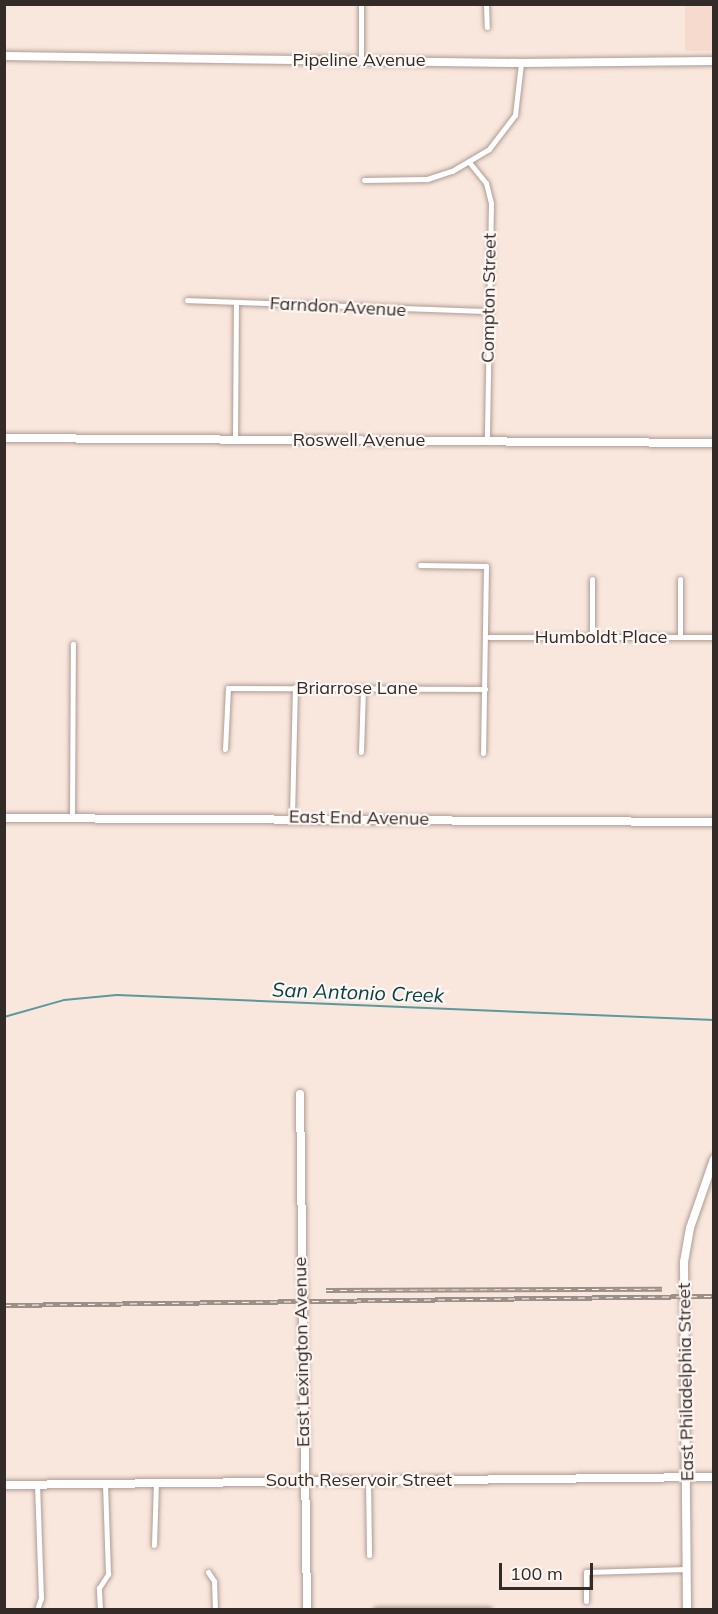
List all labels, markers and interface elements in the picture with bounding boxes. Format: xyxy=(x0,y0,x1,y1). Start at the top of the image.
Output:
street label: Pipeline Avenue xyxy=(293,49,425,71)
street label: Compton Street xyxy=(477,233,501,363)
street label: Farndon Avenue xyxy=(269,293,407,321)
street label: Roswell Avenue xyxy=(293,429,425,451)
street label: Humboldt Place xyxy=(535,626,667,648)
street label: Briarrose Lane xyxy=(296,677,418,699)
street label: East End Avenue xyxy=(289,806,429,830)
water label: San Antonio Creek xyxy=(272,977,444,1007)
street label: East Lexington Avenue xyxy=(290,1257,314,1447)
street label: East Philadelphia Street xyxy=(673,1283,699,1481)
street label: South Reservoir Street xyxy=(266,1469,452,1491)
scale bar xyxy=(502,1551,596,1589)
text: 100 m xyxy=(510,1562,563,1585)

